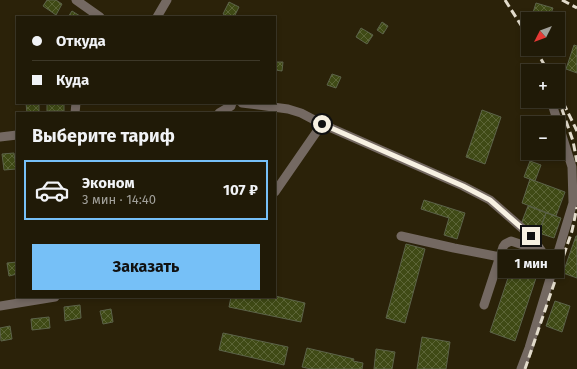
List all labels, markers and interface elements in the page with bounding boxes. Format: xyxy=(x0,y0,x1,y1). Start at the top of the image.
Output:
north arrow xyxy=(521,12,565,56)
map controls xyxy=(521,12,565,160)
text: Откуда xyxy=(56,32,106,50)
button: + xyxy=(521,64,565,108)
text: Куда xyxy=(56,71,89,89)
route start xyxy=(313,115,331,133)
button: − xyxy=(521,116,565,160)
text: Выберите тариф xyxy=(32,125,175,147)
icon: car xyxy=(34,172,70,208)
text: Эконом xyxy=(82,174,135,192)
text: 107 ₽ xyxy=(223,181,258,199)
text: 3 мин · 14:40 xyxy=(82,192,156,207)
route end xyxy=(522,227,540,245)
button: Заказать xyxy=(32,244,260,290)
callout: 1 мин xyxy=(498,250,564,278)
text: 1 мин xyxy=(514,256,548,271)

